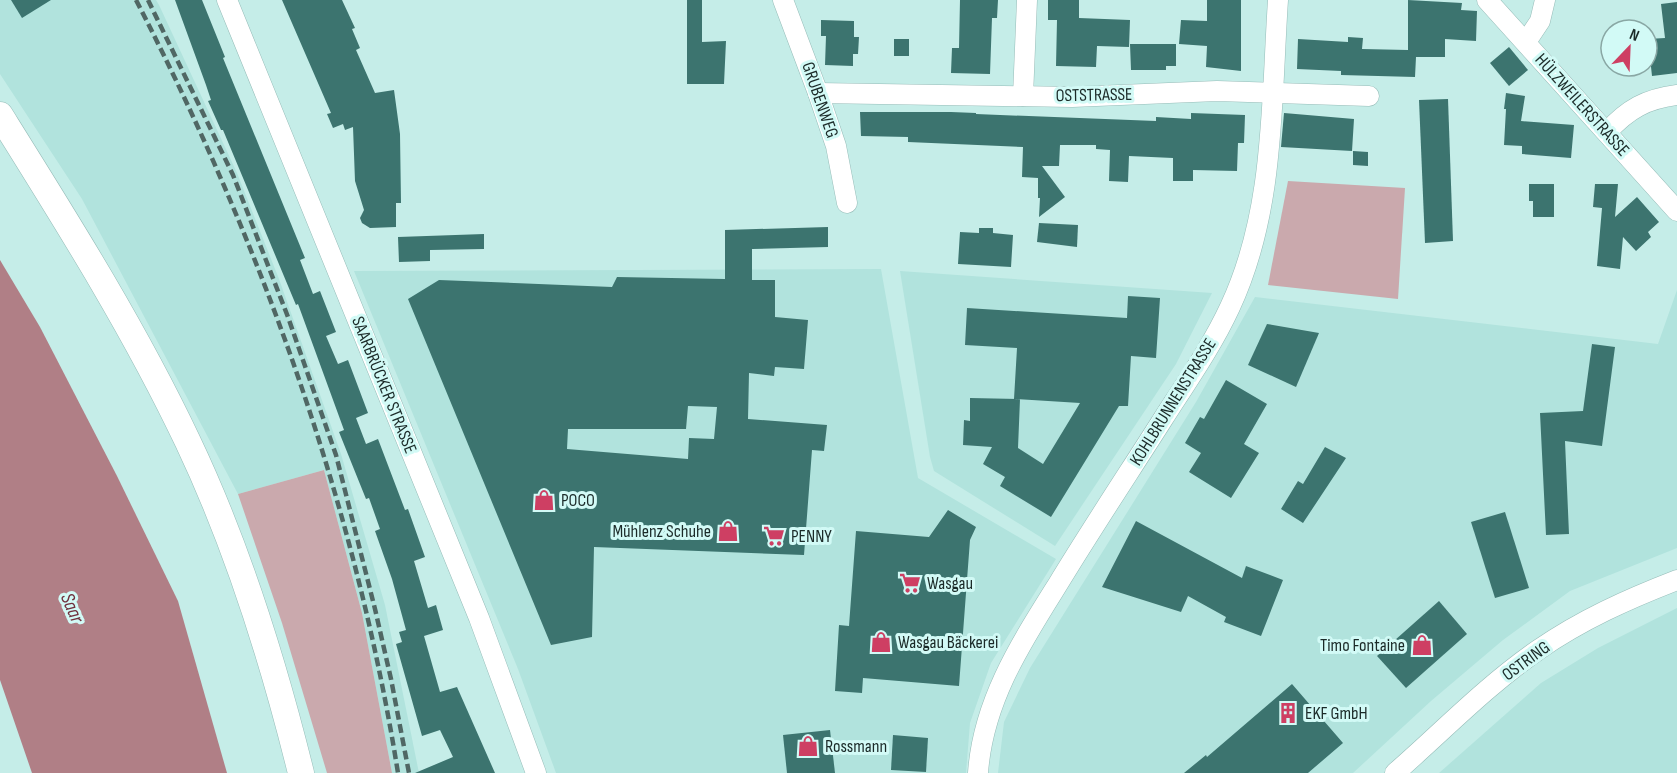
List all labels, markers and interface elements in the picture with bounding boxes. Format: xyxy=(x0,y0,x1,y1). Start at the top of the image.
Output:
north arrow xyxy=(1599,18,1659,78)
text: N xyxy=(1627,25,1642,46)
street label: HÜLZWEILERSTRASSE xyxy=(1530,49,1634,161)
street label: GRUBENWEG xyxy=(797,59,843,141)
street label: OSTSTRASSE xyxy=(1055,84,1133,106)
street label: SAARBRÜCKER STRASSE xyxy=(347,314,421,456)
street label: KOHLBRUNNENSTRASSE xyxy=(1125,335,1221,469)
shop icon: POCO xyxy=(532,488,556,512)
place label: POCO xyxy=(561,490,595,511)
shop icon: Mühlenz Schuhe xyxy=(716,519,740,543)
place label: Mühlenz Schuhe xyxy=(612,521,711,542)
supermarket icon: PENNY xyxy=(762,524,786,548)
place label: PENNY xyxy=(791,526,832,547)
supermarket icon: Wasgau xyxy=(898,571,922,595)
place label: Wasgau xyxy=(927,573,973,594)
water label: Saar xyxy=(55,589,89,628)
shop icon: Wasgau Bäckerei xyxy=(869,630,893,654)
place label: Wasgau Bäckerei xyxy=(898,632,998,653)
shop icon: Timo Fontaine xyxy=(1410,633,1434,657)
place label: Timo Fontaine xyxy=(1320,635,1405,656)
street label: OSTRING xyxy=(1498,637,1554,685)
building icon: EKF GmbH xyxy=(1276,701,1300,725)
place label: EKF GmbH xyxy=(1305,703,1368,724)
shop icon: Rossmann xyxy=(796,734,820,758)
place label: Rossmann xyxy=(825,736,887,757)

